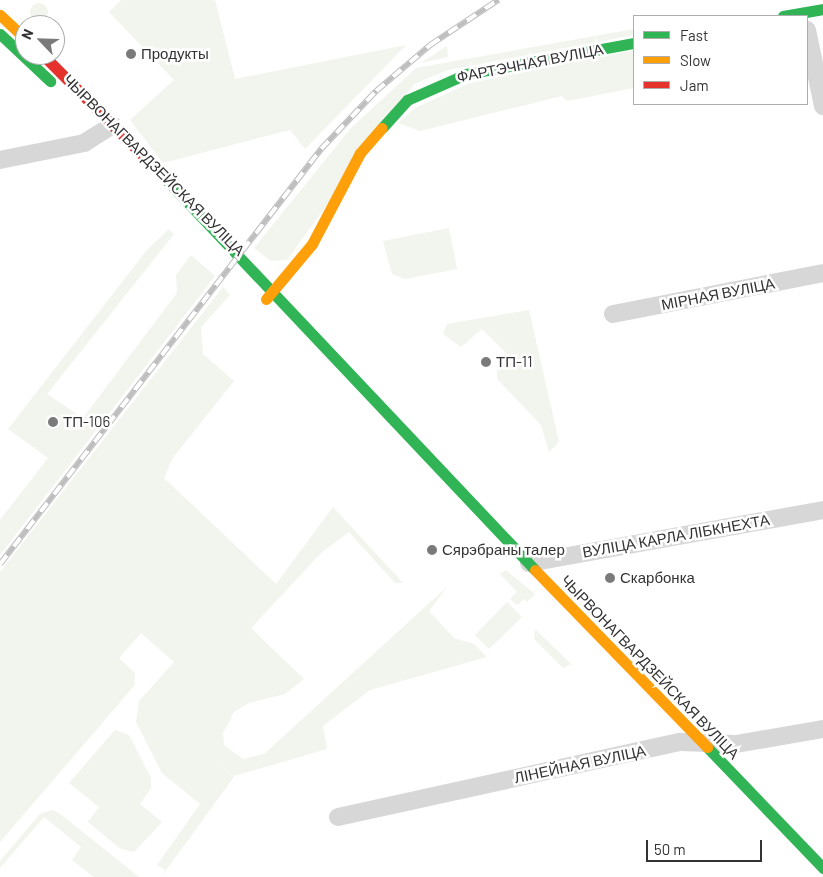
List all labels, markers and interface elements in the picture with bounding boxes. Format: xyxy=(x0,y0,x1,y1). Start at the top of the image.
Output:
north arrow xyxy=(15,15,65,65)
legend xyxy=(633,15,808,105)
text: N xyxy=(17,26,36,42)
text: Fast xyxy=(680,26,708,44)
street label: ФАРТЭЧНАЯ ВУЛІЦА xyxy=(455,40,605,86)
place label: Продукты xyxy=(141,45,209,63)
marker: Продукты xyxy=(125,48,137,60)
text: Slow xyxy=(680,51,711,69)
street label: ЧЫРВОНАГВАРДЗЕЙСКАЯ ВУЛІЦА xyxy=(60,71,248,259)
text: Jam xyxy=(680,76,709,94)
street label: МІРНАЯ ВУЛІЦА xyxy=(660,274,776,314)
place label: ТП-11 xyxy=(496,353,532,371)
marker: ТП-11 xyxy=(480,356,492,368)
place label: ТП-106 xyxy=(63,413,110,431)
marker: ТП-106 xyxy=(47,416,59,428)
street label: ВУЛІЦА КАРЛА ЛІБКНЕХТА xyxy=(581,511,771,561)
place label: Сярэбраны талер xyxy=(442,541,565,559)
marker: Сярэбраны талер xyxy=(426,544,438,556)
place label: Скарбонка xyxy=(620,569,695,587)
street label: ЧЫРВОНАГВАРДЗЕЙСКАЯ ВУЛІЦА xyxy=(557,571,743,763)
marker: Скарбонка xyxy=(604,572,616,584)
street label: ЛІНЕЙНАЯ ВУЛІЦА xyxy=(513,741,647,787)
scale bar xyxy=(648,830,764,862)
text: 50 m xyxy=(654,840,686,858)

